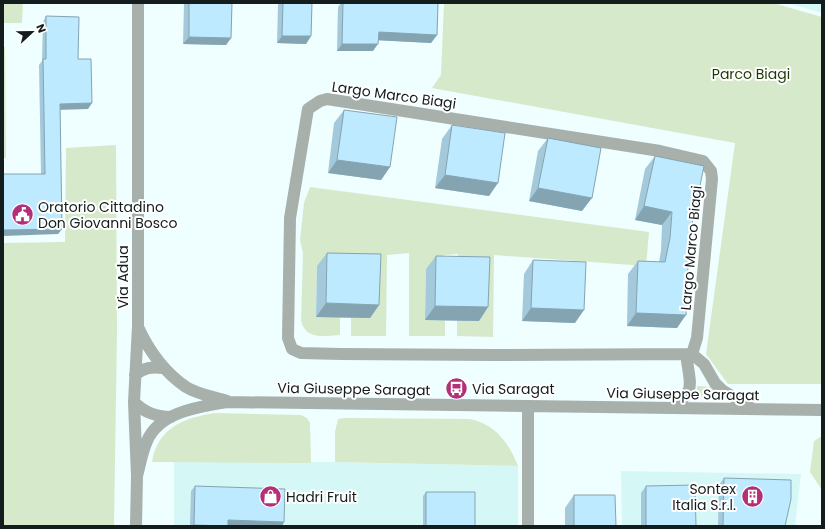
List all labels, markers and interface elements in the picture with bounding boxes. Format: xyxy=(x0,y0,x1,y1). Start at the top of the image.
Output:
north arrow xyxy=(12,12,52,52)
text: N xyxy=(32,21,50,35)
park label: Parco Biagi xyxy=(712,64,790,84)
street label: Largo Marco Biagi xyxy=(331,76,457,114)
street label: Largo Marco Biagi xyxy=(676,185,706,311)
place label: Oratorio Cittadino Don Giovanni Bosco xyxy=(38,197,178,233)
public building icon: Oratorio Cittadino Don Giovanni Bosco xyxy=(10,202,36,228)
street label: Via Adua xyxy=(113,245,133,309)
bus stop icon: Via Saragat xyxy=(443,376,469,402)
street label: Via Giuseppe Saragat xyxy=(277,378,431,400)
place label: Via Saragat xyxy=(472,379,555,399)
street label: Via Giuseppe Saragat xyxy=(606,383,760,405)
place label: Sontex Italia S.r.l. xyxy=(672,479,736,515)
shop icon: Hadri Fruit xyxy=(257,484,283,510)
building icon: Sontex Italia S.r.l. xyxy=(739,484,765,510)
place label: Hadri Fruit xyxy=(286,487,357,507)

